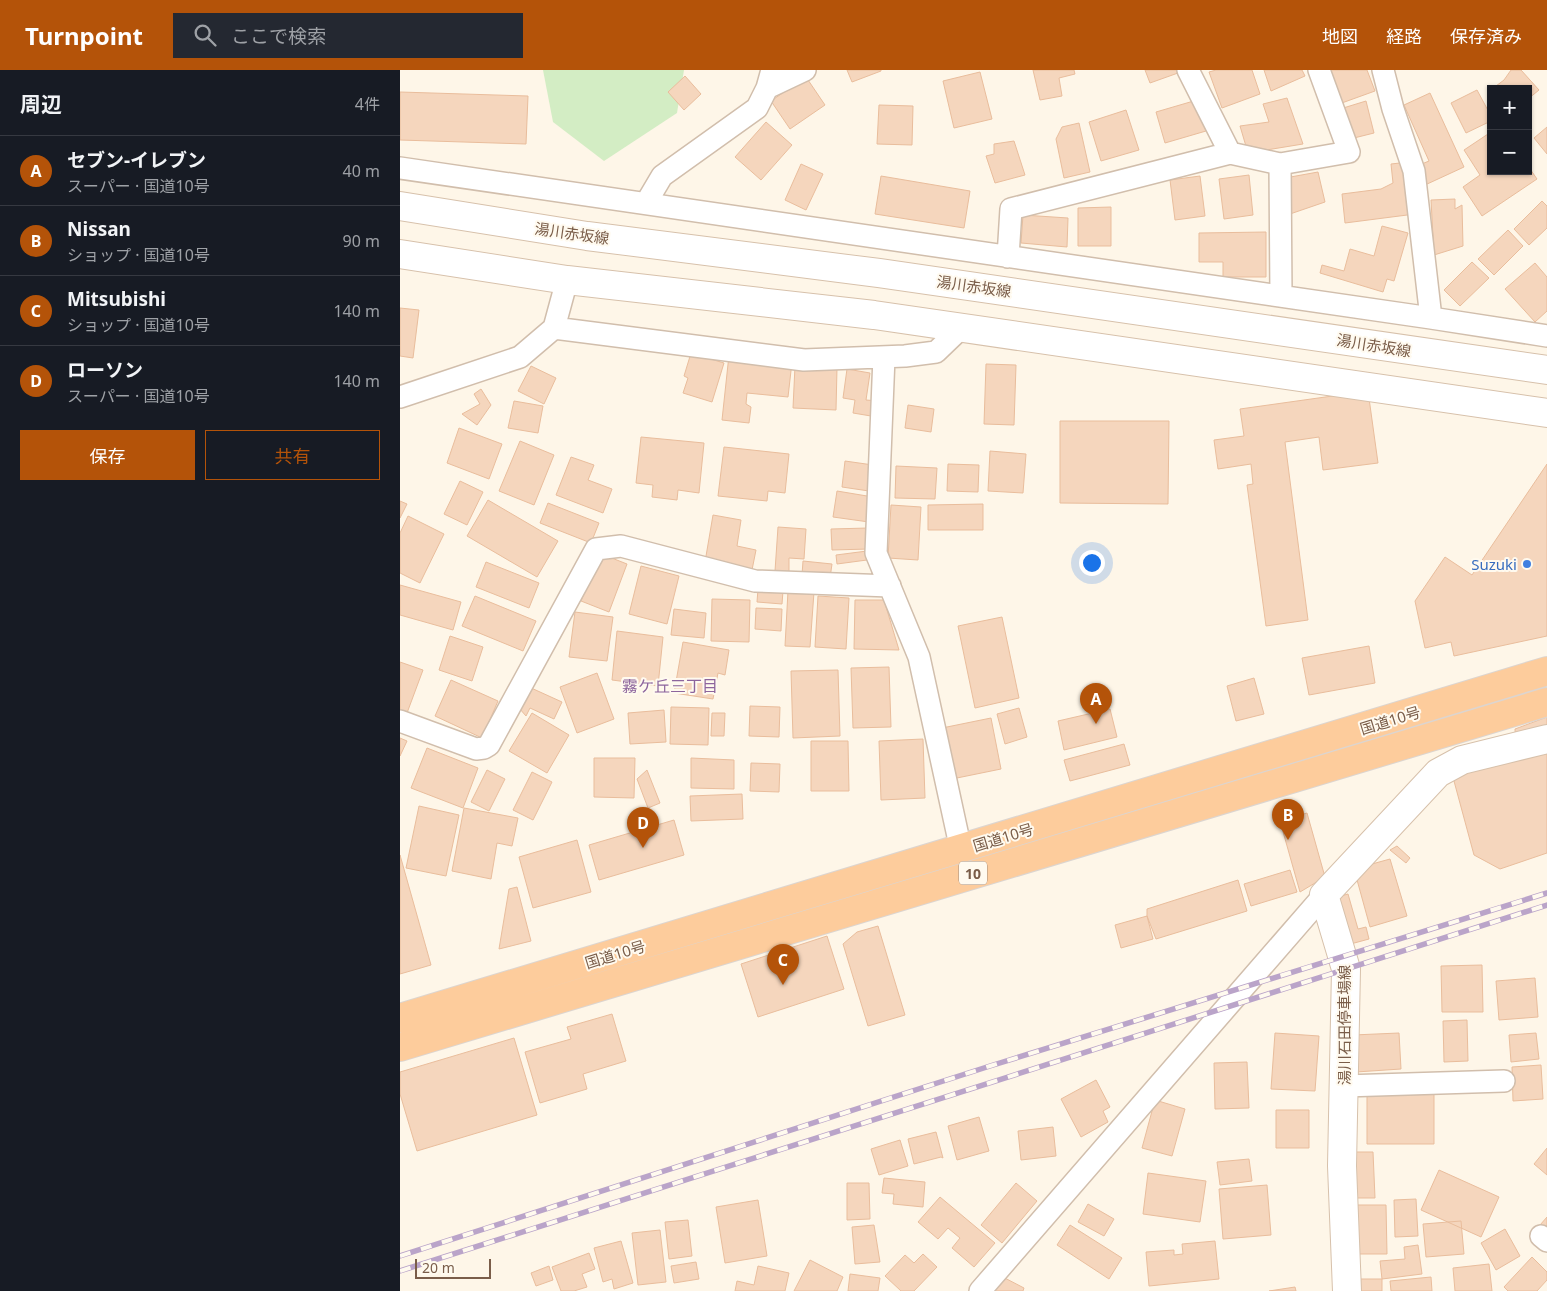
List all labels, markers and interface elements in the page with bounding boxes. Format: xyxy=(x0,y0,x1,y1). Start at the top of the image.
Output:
search box xyxy=(173,13,523,58)
text: Turnpoint xyxy=(25,19,143,52)
icon: search xyxy=(191,21,219,49)
text: ここで検索 xyxy=(231,23,326,49)
text: 地図 xyxy=(1322,24,1358,48)
text: 経路 xyxy=(1386,24,1422,48)
text: 保存済み xyxy=(1450,24,1522,48)
map controls xyxy=(1487,85,1532,175)
button: + xyxy=(1487,85,1532,130)
text: 周辺 xyxy=(20,90,62,118)
text: 4件 xyxy=(355,93,380,115)
button: − xyxy=(1487,130,1532,175)
text: セブン-イレブン xyxy=(67,147,206,173)
text: A xyxy=(30,160,42,182)
text: 40 m xyxy=(343,160,380,182)
text: スーパー · 国道10号 xyxy=(67,175,210,197)
text: Nissan xyxy=(67,216,131,242)
street label: 湯川赤坂線 xyxy=(533,218,611,248)
text: B xyxy=(31,230,41,252)
text: 90 m xyxy=(343,230,380,252)
text: ショップ · 国道10号 xyxy=(67,244,210,266)
street label: 湯川赤坂線 xyxy=(935,271,1013,301)
text: Mitsubishi xyxy=(67,286,166,312)
text: C xyxy=(31,300,41,322)
text: 140 m xyxy=(333,300,380,322)
text: ショップ · 国道10号 xyxy=(67,314,210,336)
street label: 湯川赤坂線 xyxy=(1335,329,1413,361)
text: ローソン xyxy=(67,357,143,383)
text: D xyxy=(30,370,42,392)
text: 140 m xyxy=(333,370,380,392)
text: スーパー · 国道10号 xyxy=(67,385,210,407)
button: 保存 xyxy=(20,430,195,480)
button: 共有 xyxy=(205,430,380,480)
your location xyxy=(1079,550,1105,576)
place label: Suzuki xyxy=(1471,554,1517,574)
marker: Suzuki xyxy=(1521,558,1533,570)
district label: 霧ケ丘三丁目 xyxy=(622,675,718,697)
pin: A xyxy=(1080,683,1112,724)
street label: 国道10号 xyxy=(1357,701,1423,739)
pin: B xyxy=(1272,799,1304,840)
pin: D xyxy=(627,807,659,848)
street label: 国道10号 xyxy=(970,818,1036,856)
road number: 10 xyxy=(959,861,987,884)
street label: 国道10号 xyxy=(582,935,648,973)
pin: C xyxy=(767,944,799,985)
street label: 湯川石田停車場線 xyxy=(1334,965,1354,1085)
scale bar xyxy=(415,1256,491,1279)
text: 20 m xyxy=(422,1258,455,1277)

